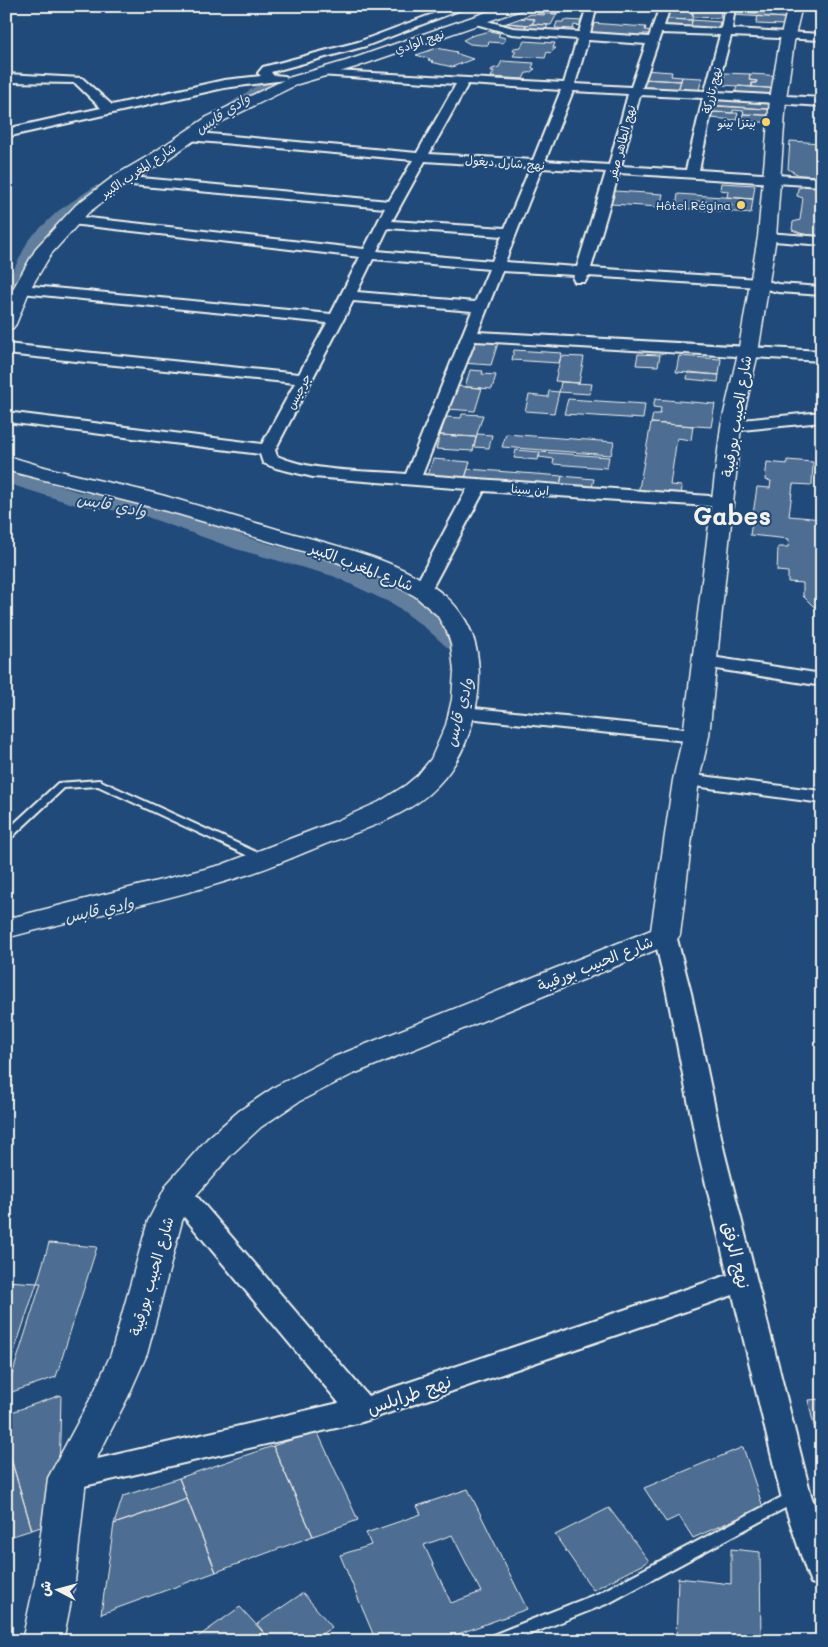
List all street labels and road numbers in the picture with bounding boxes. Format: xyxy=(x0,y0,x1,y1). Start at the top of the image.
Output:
street label: نهج الوادي xyxy=(392,25,447,59)
street label: نهج تازركة xyxy=(697,65,726,115)
street label: نهج الطاهر صفر xyxy=(603,103,641,182)
street label: شارع المغرب الكبير xyxy=(96,139,180,203)
street label: نهج شارل ديغول xyxy=(464,151,545,175)
street label: شارع الحبيب بورقيبة xyxy=(717,354,756,478)
street label: جرجيس xyxy=(282,370,315,412)
street label: ابن سينا xyxy=(510,480,550,499)
street label: شارع المغرب الكبير xyxy=(305,536,417,596)
street label: شارع الحبيب بورقيبة xyxy=(534,931,656,996)
street label: شارع الحبيب بورقيبة xyxy=(124,1214,179,1338)
street label: نهج الرفق xyxy=(716,1219,757,1291)
street label: نهج طرابلس xyxy=(364,1368,455,1421)

